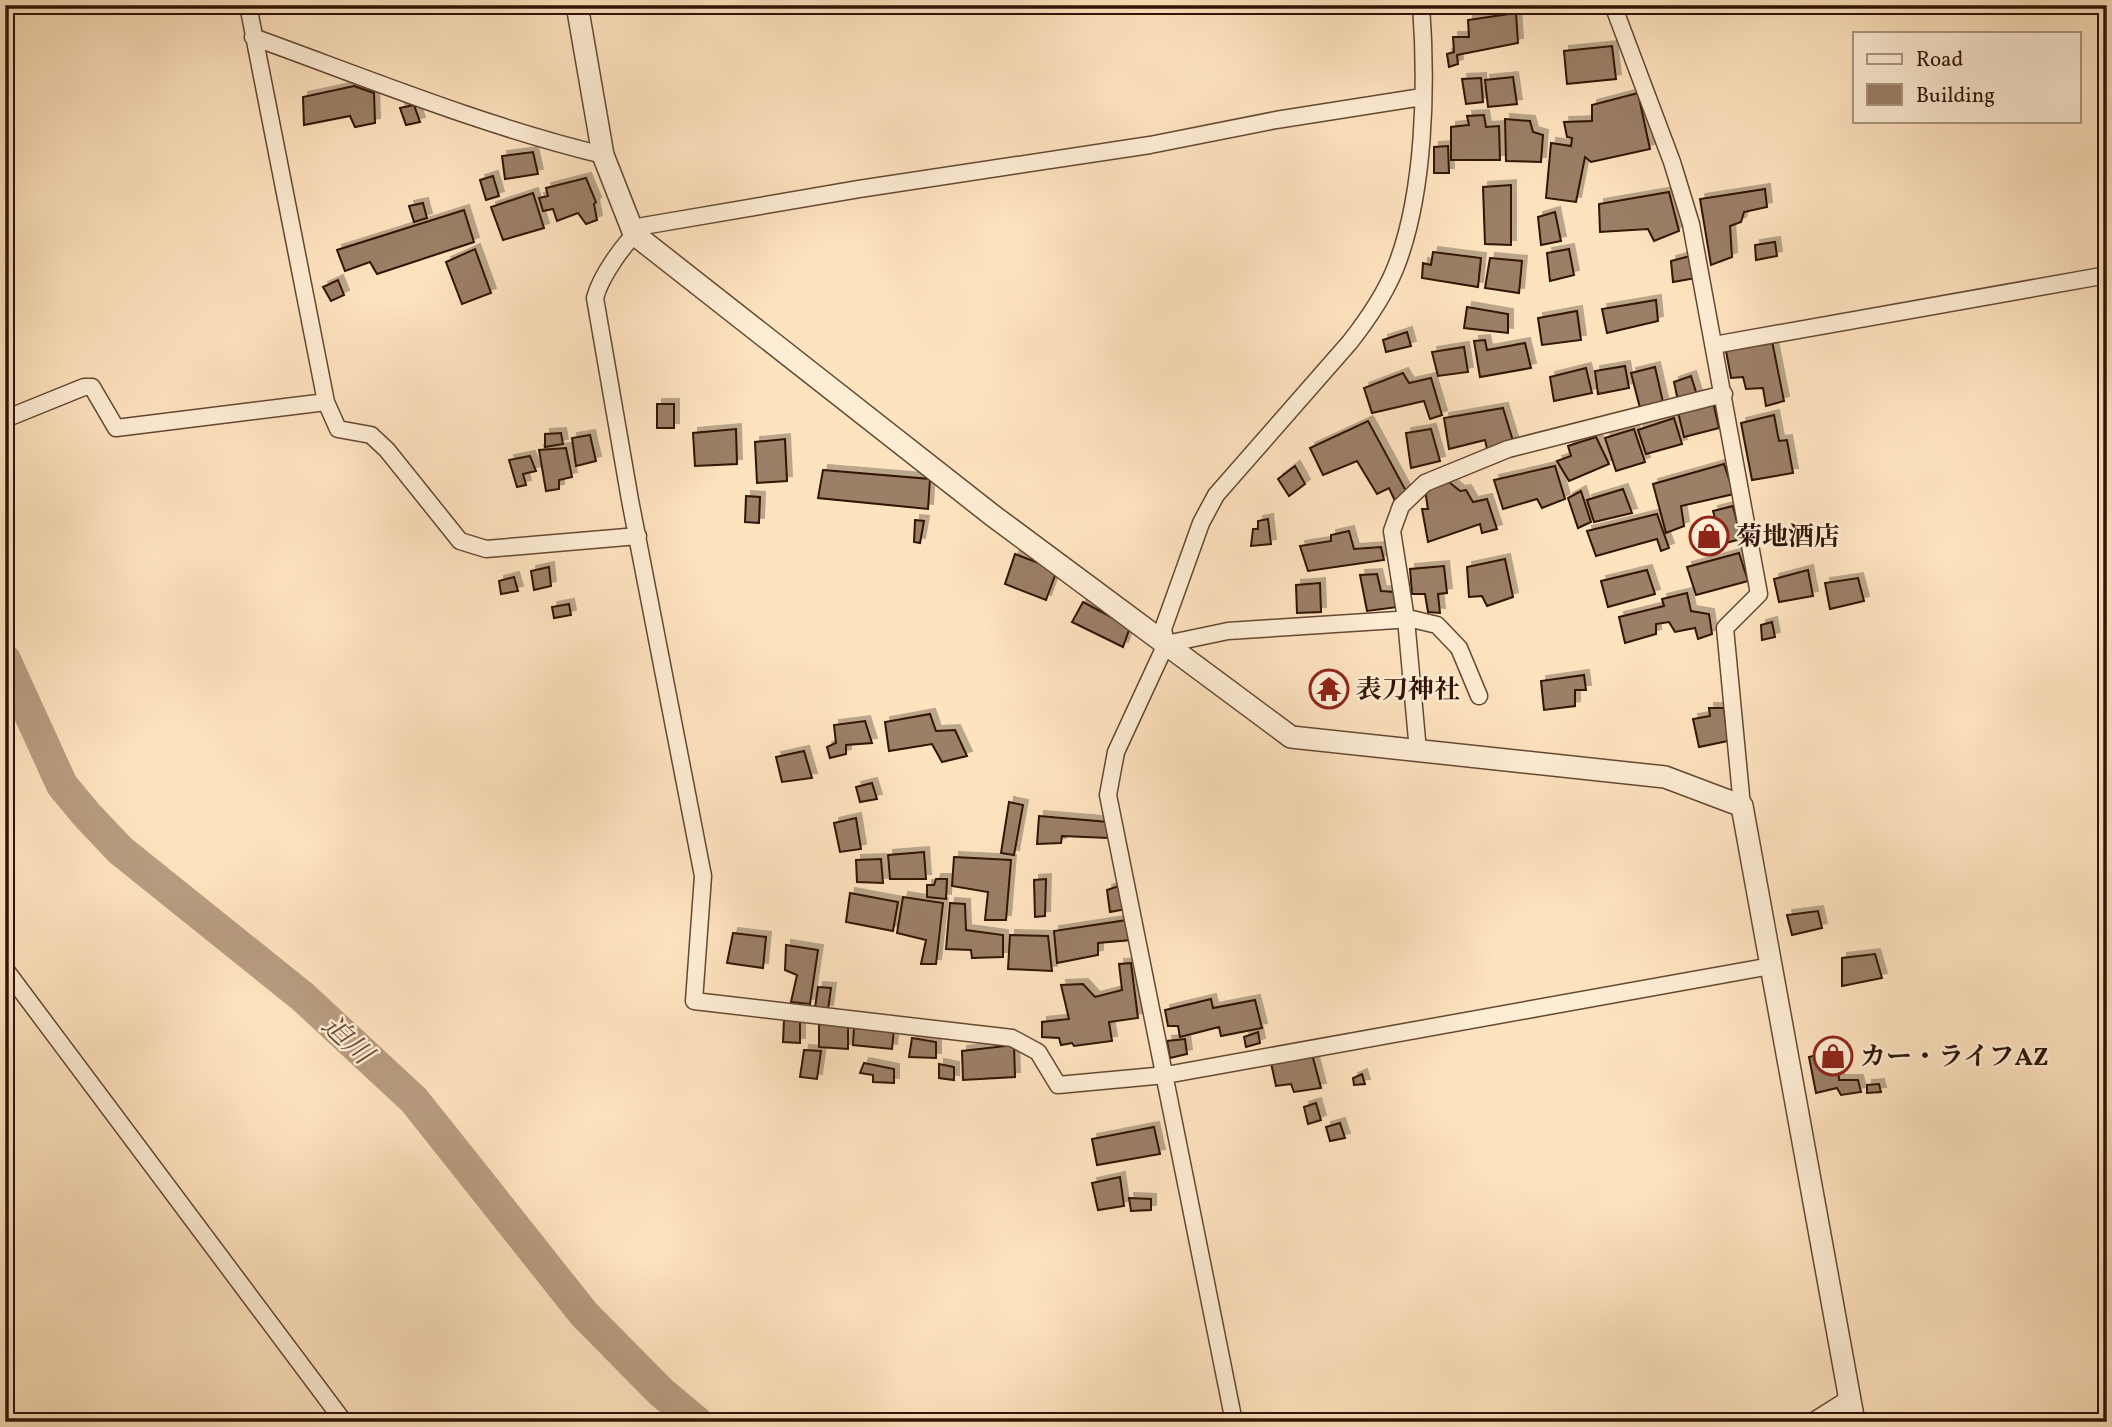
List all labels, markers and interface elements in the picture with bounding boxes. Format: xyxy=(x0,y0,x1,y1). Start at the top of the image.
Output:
legend xyxy=(1853,32,2080,122)
text: Road xyxy=(1916,46,1963,75)
text: Building xyxy=(1916,82,1995,111)
shop icon: 菊地酒店 xyxy=(1688,515,1730,557)
place label: 菊地酒店 xyxy=(1736,520,1840,556)
temple icon: 表刀神社 xyxy=(1308,668,1350,710)
place label: 表刀神社 xyxy=(1356,673,1460,709)
water label: 迫川 xyxy=(313,1007,382,1076)
shop icon: カー・ライフAZ xyxy=(1812,1035,1854,1077)
place label: カー・ライフAZ xyxy=(1860,1040,2049,1076)

